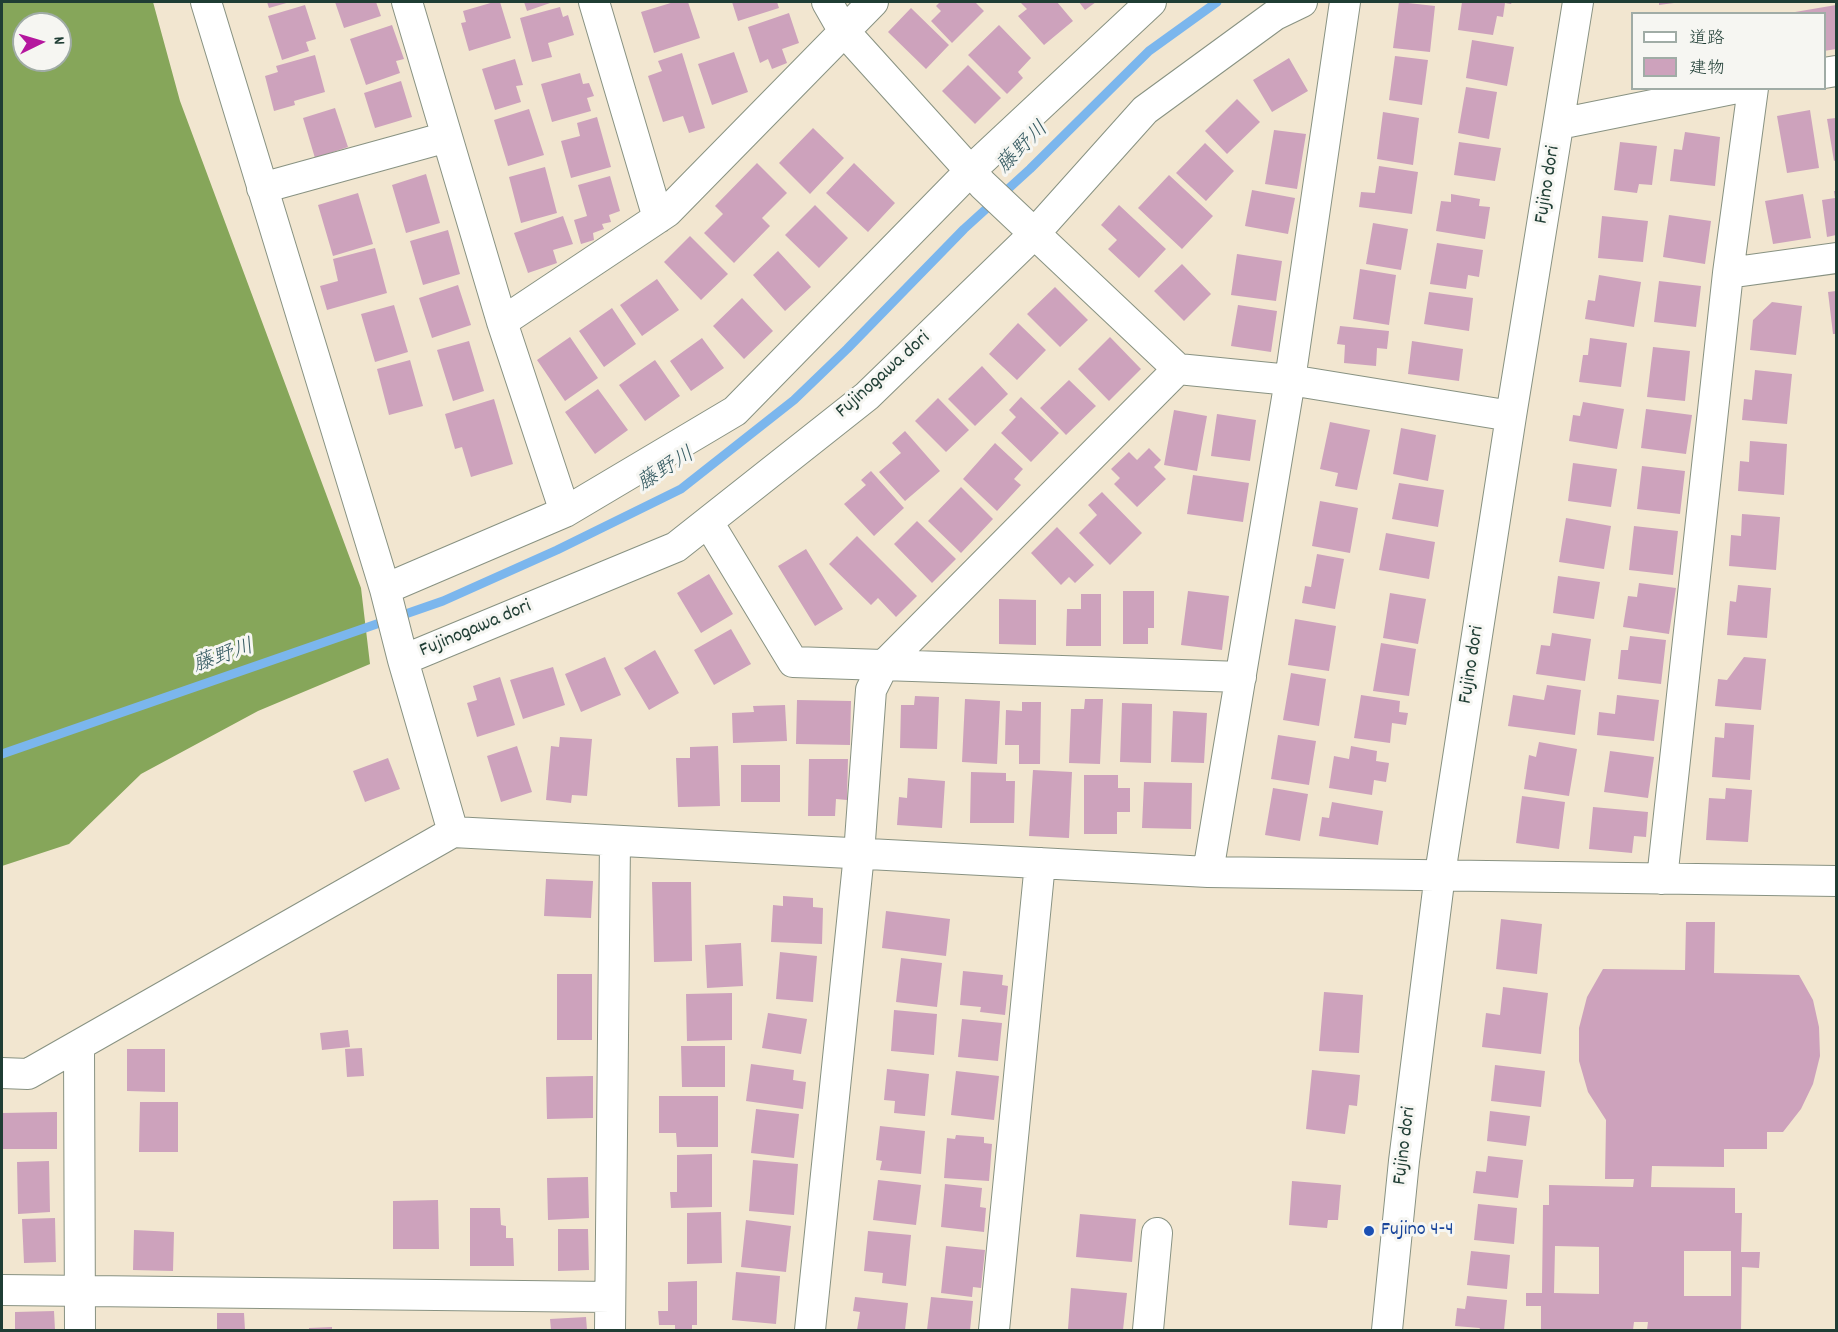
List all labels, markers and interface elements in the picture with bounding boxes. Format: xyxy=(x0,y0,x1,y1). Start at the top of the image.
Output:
north arrow xyxy=(12,12,72,72)
legend xyxy=(1631,12,1826,90)
text: 道路 xyxy=(1689,27,1725,52)
text: N xyxy=(47,36,70,46)
text: 建物 xyxy=(1689,57,1725,82)
water label: 藤野川 xyxy=(993,118,1055,180)
street label: Fujino dori xyxy=(1531,144,1567,226)
street label: Fujinogawa dori xyxy=(832,327,936,425)
water label: 藤野川 xyxy=(634,444,700,498)
street label: Fujinogawa dori xyxy=(417,596,535,664)
street label: Fujino dori xyxy=(1455,624,1491,706)
water label: 藤野川 xyxy=(190,636,258,680)
street label: Fujino dori xyxy=(1389,1106,1423,1186)
place label: Fujino 4-4 xyxy=(1381,1219,1454,1243)
marker: Fujino 4-4 xyxy=(1362,1224,1376,1238)

